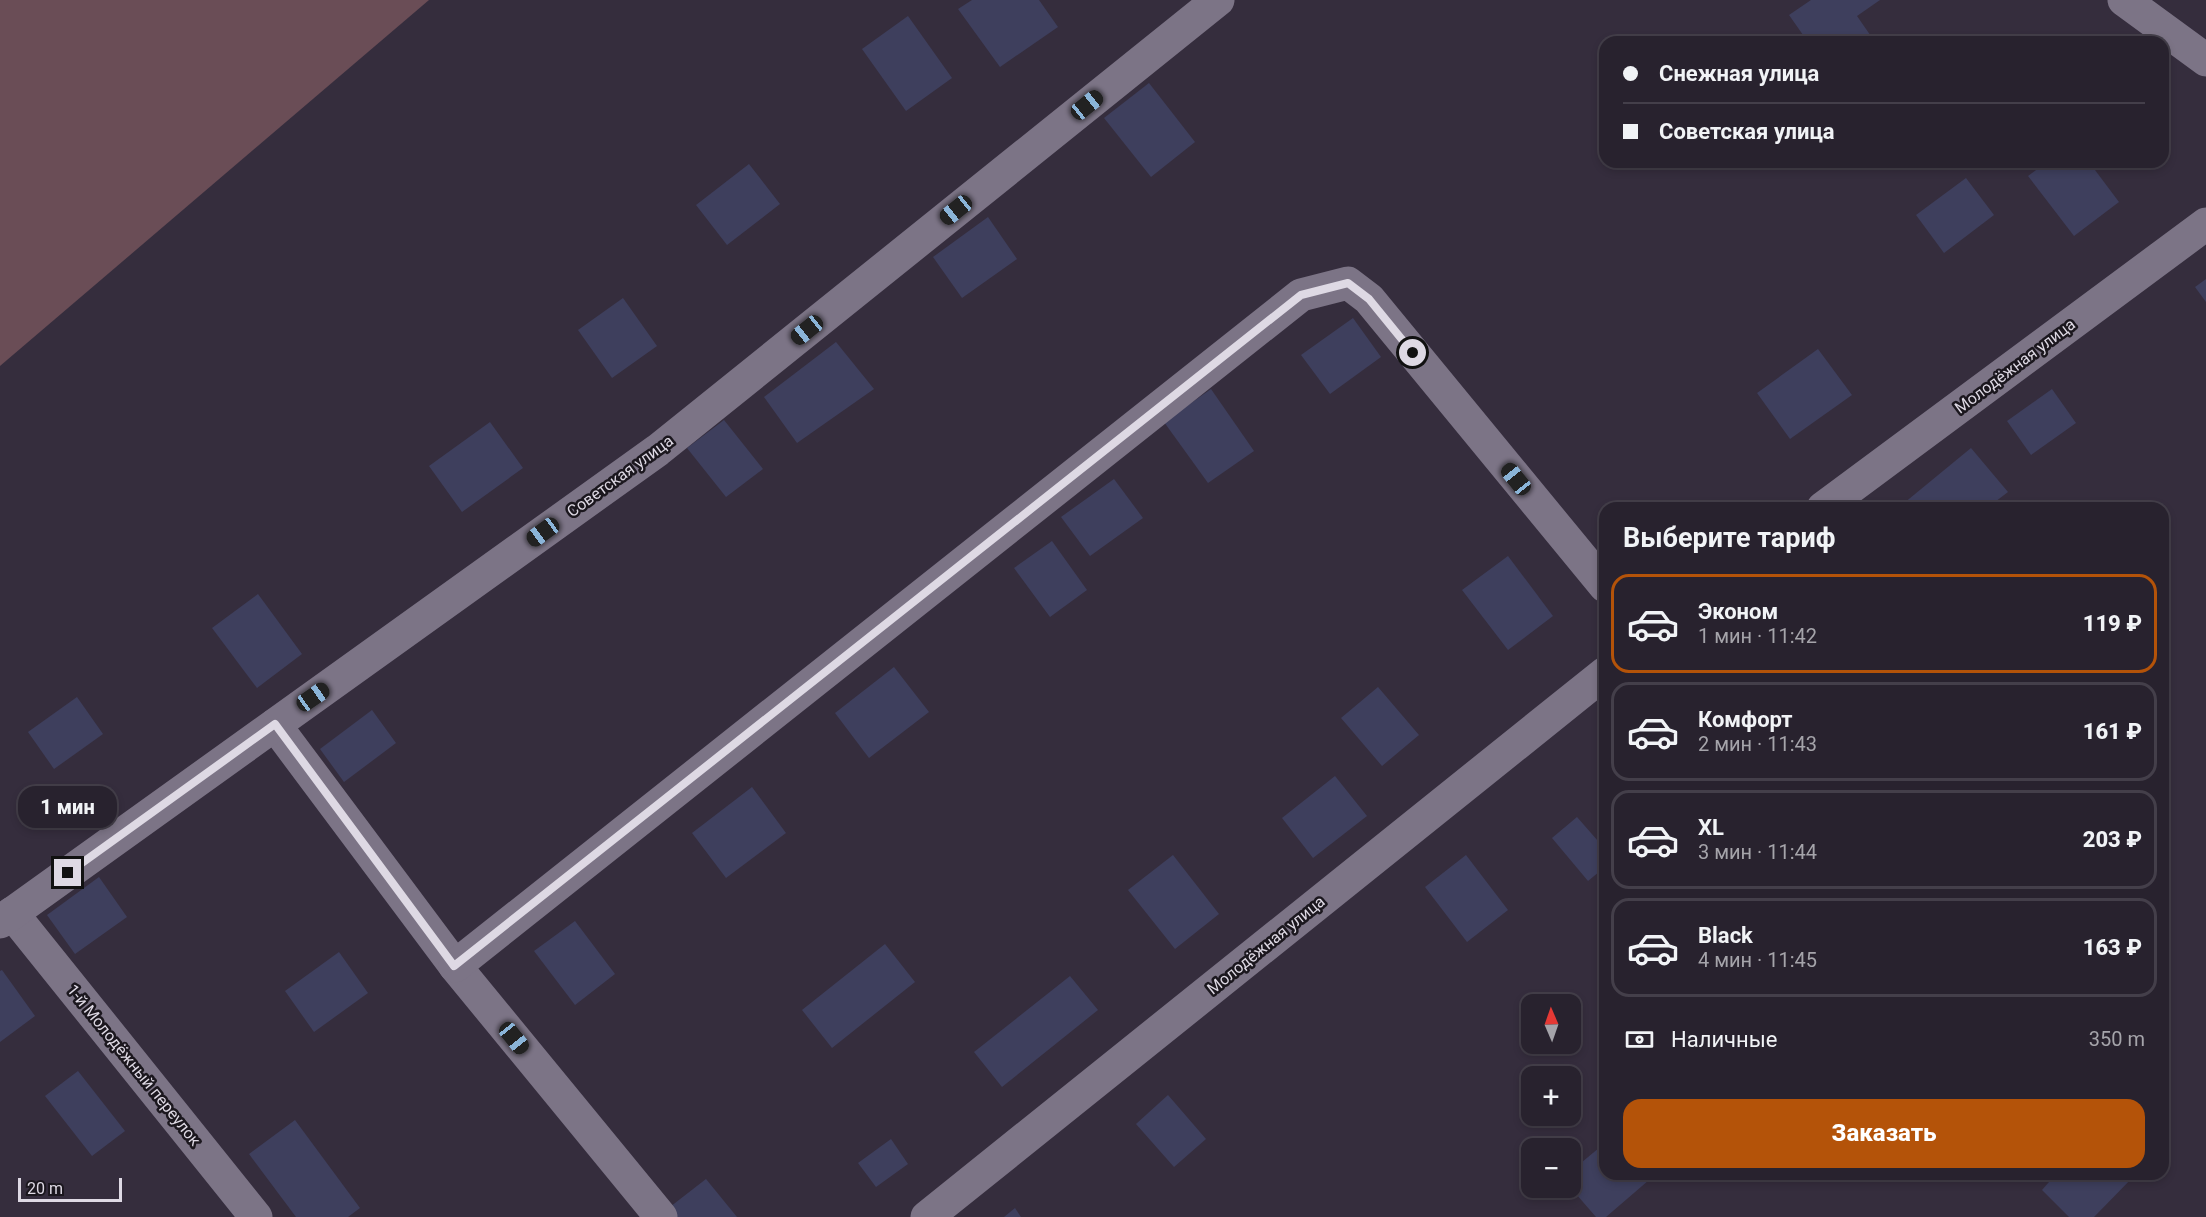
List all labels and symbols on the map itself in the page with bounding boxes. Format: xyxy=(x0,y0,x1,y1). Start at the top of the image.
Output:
car xyxy=(1067,87,1107,123)
car xyxy=(936,192,976,228)
car xyxy=(787,312,827,348)
street label: Молодёжная улица xyxy=(1951,315,2079,417)
route start xyxy=(1399,339,1426,366)
street label: Советская улица xyxy=(563,431,677,521)
car xyxy=(1498,459,1534,499)
car xyxy=(523,514,563,550)
car xyxy=(293,679,333,715)
callout: 1 мин xyxy=(19,786,118,828)
route end xyxy=(54,859,81,886)
street label: Молодёжная улица xyxy=(1203,892,1329,998)
street label: 1-й Молодёжный переулок xyxy=(63,981,205,1150)
north arrow xyxy=(1521,994,1581,1054)
car xyxy=(496,1018,532,1058)
scale bar xyxy=(18,1175,122,1202)

